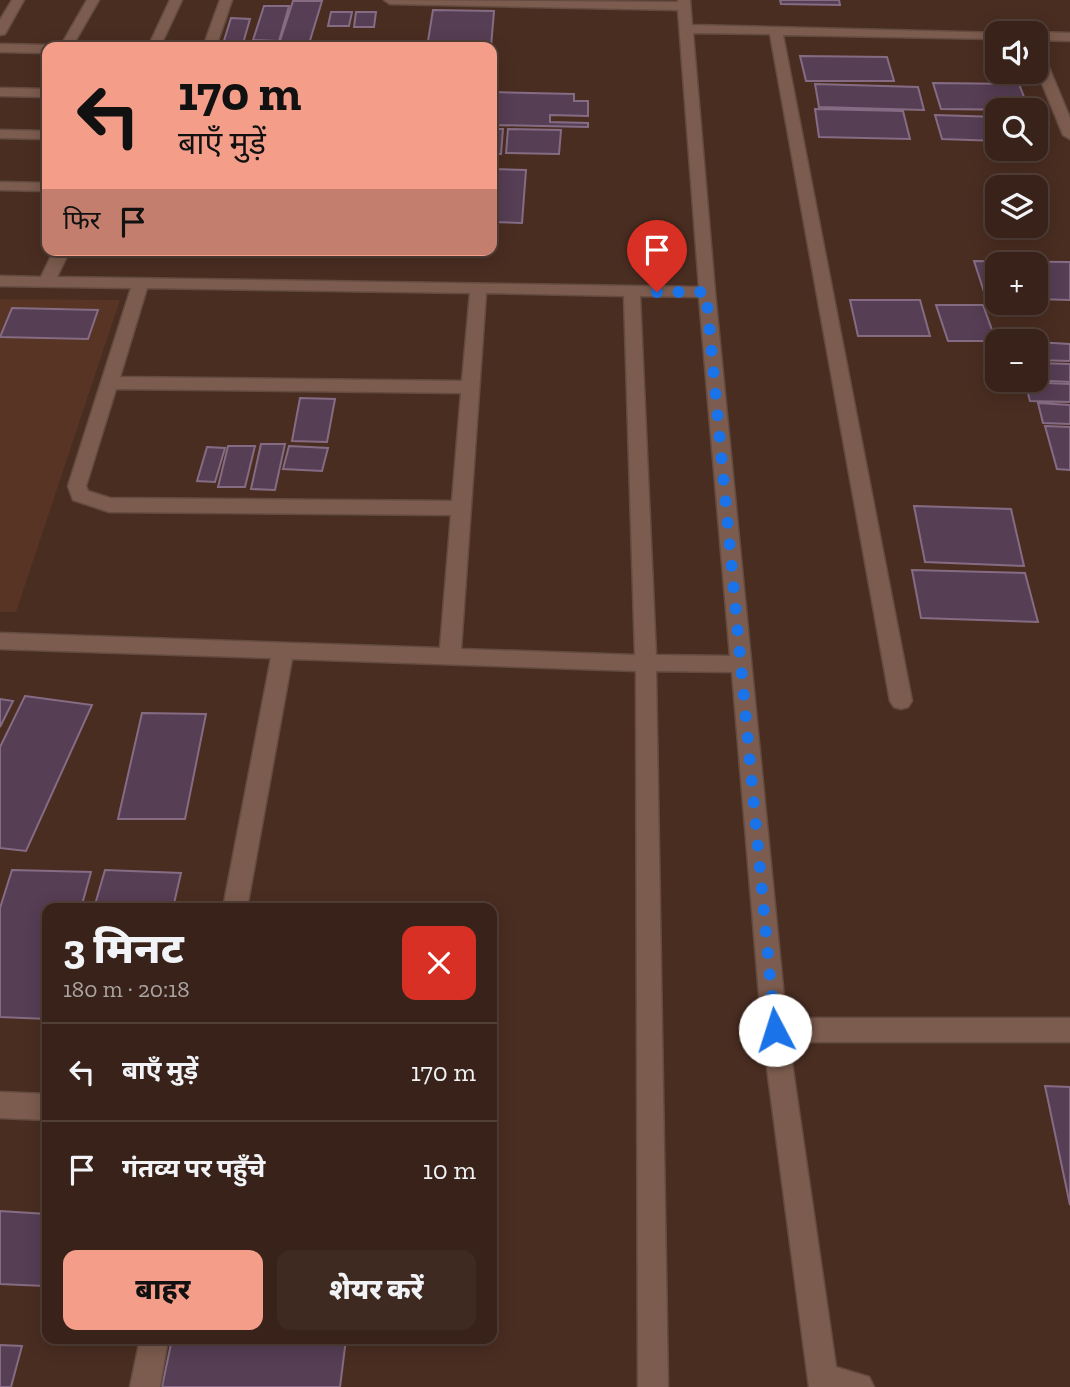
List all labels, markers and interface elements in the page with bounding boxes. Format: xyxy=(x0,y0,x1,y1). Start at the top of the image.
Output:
map controls xyxy=(985,21,1048,392)
button: sound xyxy=(985,21,1048,84)
text: 170 m xyxy=(178,64,301,123)
icon: left xyxy=(63,70,154,161)
button: search xyxy=(985,98,1048,161)
text: बाएँ मुड़ें xyxy=(178,124,266,162)
button: layers xyxy=(985,175,1048,238)
icon: arrive xyxy=(114,203,152,241)
text: फिर xyxy=(63,204,100,236)
pin xyxy=(627,220,687,292)
icon: arrive xyxy=(638,231,676,269)
button: + xyxy=(985,252,1048,315)
button: − xyxy=(985,329,1048,392)
text: 3 मिनट xyxy=(63,923,184,974)
button: close xyxy=(402,926,476,1000)
text: 180 m · 20:18 xyxy=(63,975,190,1003)
position arrow xyxy=(738,993,812,1067)
icon: left xyxy=(63,1053,101,1091)
text: बाएँ मुड़ें xyxy=(122,1054,198,1086)
text: 170 m xyxy=(411,1056,476,1088)
icon: arrive xyxy=(63,1151,101,1189)
text: गंतव्य पर पहुँचे xyxy=(122,1152,265,1184)
text: 10 m xyxy=(423,1154,476,1186)
button: बाहर xyxy=(63,1250,263,1330)
button: शेयर करें xyxy=(277,1250,476,1330)

